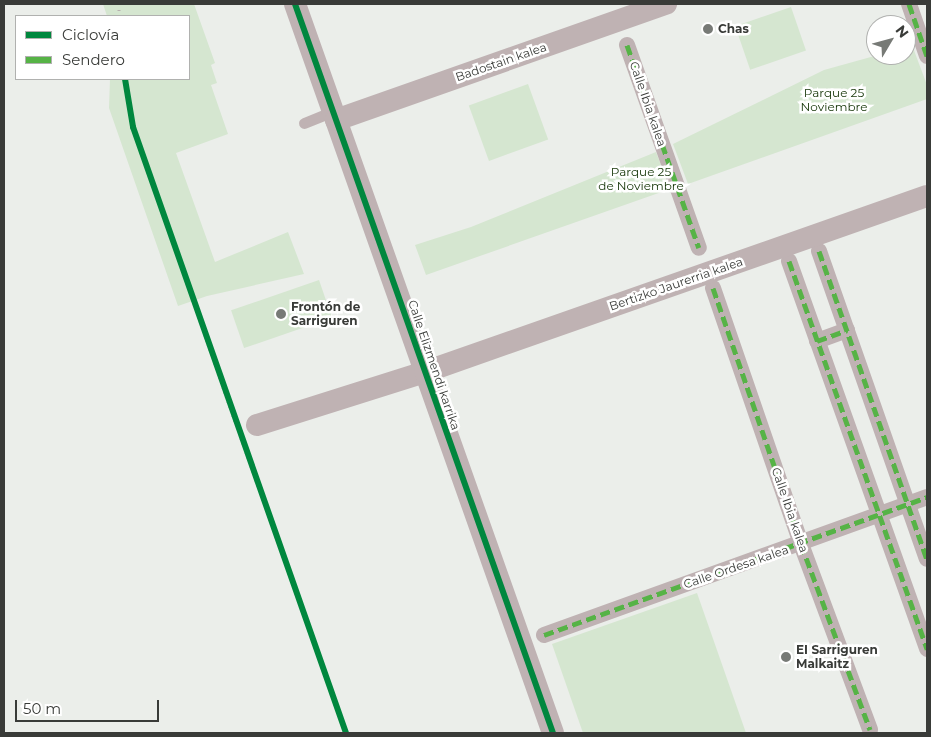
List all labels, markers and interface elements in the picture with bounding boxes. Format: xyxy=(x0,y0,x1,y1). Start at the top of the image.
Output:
legend xyxy=(15,15,190,80)
north arrow xyxy=(866,15,916,65)
place label: Chas xyxy=(718,22,749,36)
text: N xyxy=(892,22,913,42)
marker: Chas xyxy=(702,23,714,35)
text: Ciclovía xyxy=(62,25,119,44)
street label: Badostain kalea xyxy=(454,40,548,84)
text: Sendero xyxy=(62,50,125,69)
street label: Calle Ibia kalea xyxy=(627,60,669,148)
park label: Parque 25 Noviembre xyxy=(801,86,867,114)
park label: Parque 25 de Noviembre xyxy=(598,165,684,193)
street label: Bertizko Jaurerria kalea xyxy=(607,254,745,314)
street label: Calle Elizmendi karrika xyxy=(405,298,463,432)
place label: Frontón de Sarriguren xyxy=(291,300,360,328)
marker: Frontón de Sarriguren xyxy=(275,308,287,320)
street label: Calle Ibia kalea xyxy=(769,466,811,554)
street label: Calle Ordesa kalea xyxy=(682,542,790,592)
place label: EI Sarriguren Malkaitz xyxy=(796,643,878,671)
marker: EI Sarriguren Malkaitz xyxy=(780,651,792,663)
scale bar xyxy=(18,690,161,722)
text: 50 m xyxy=(23,699,61,718)

